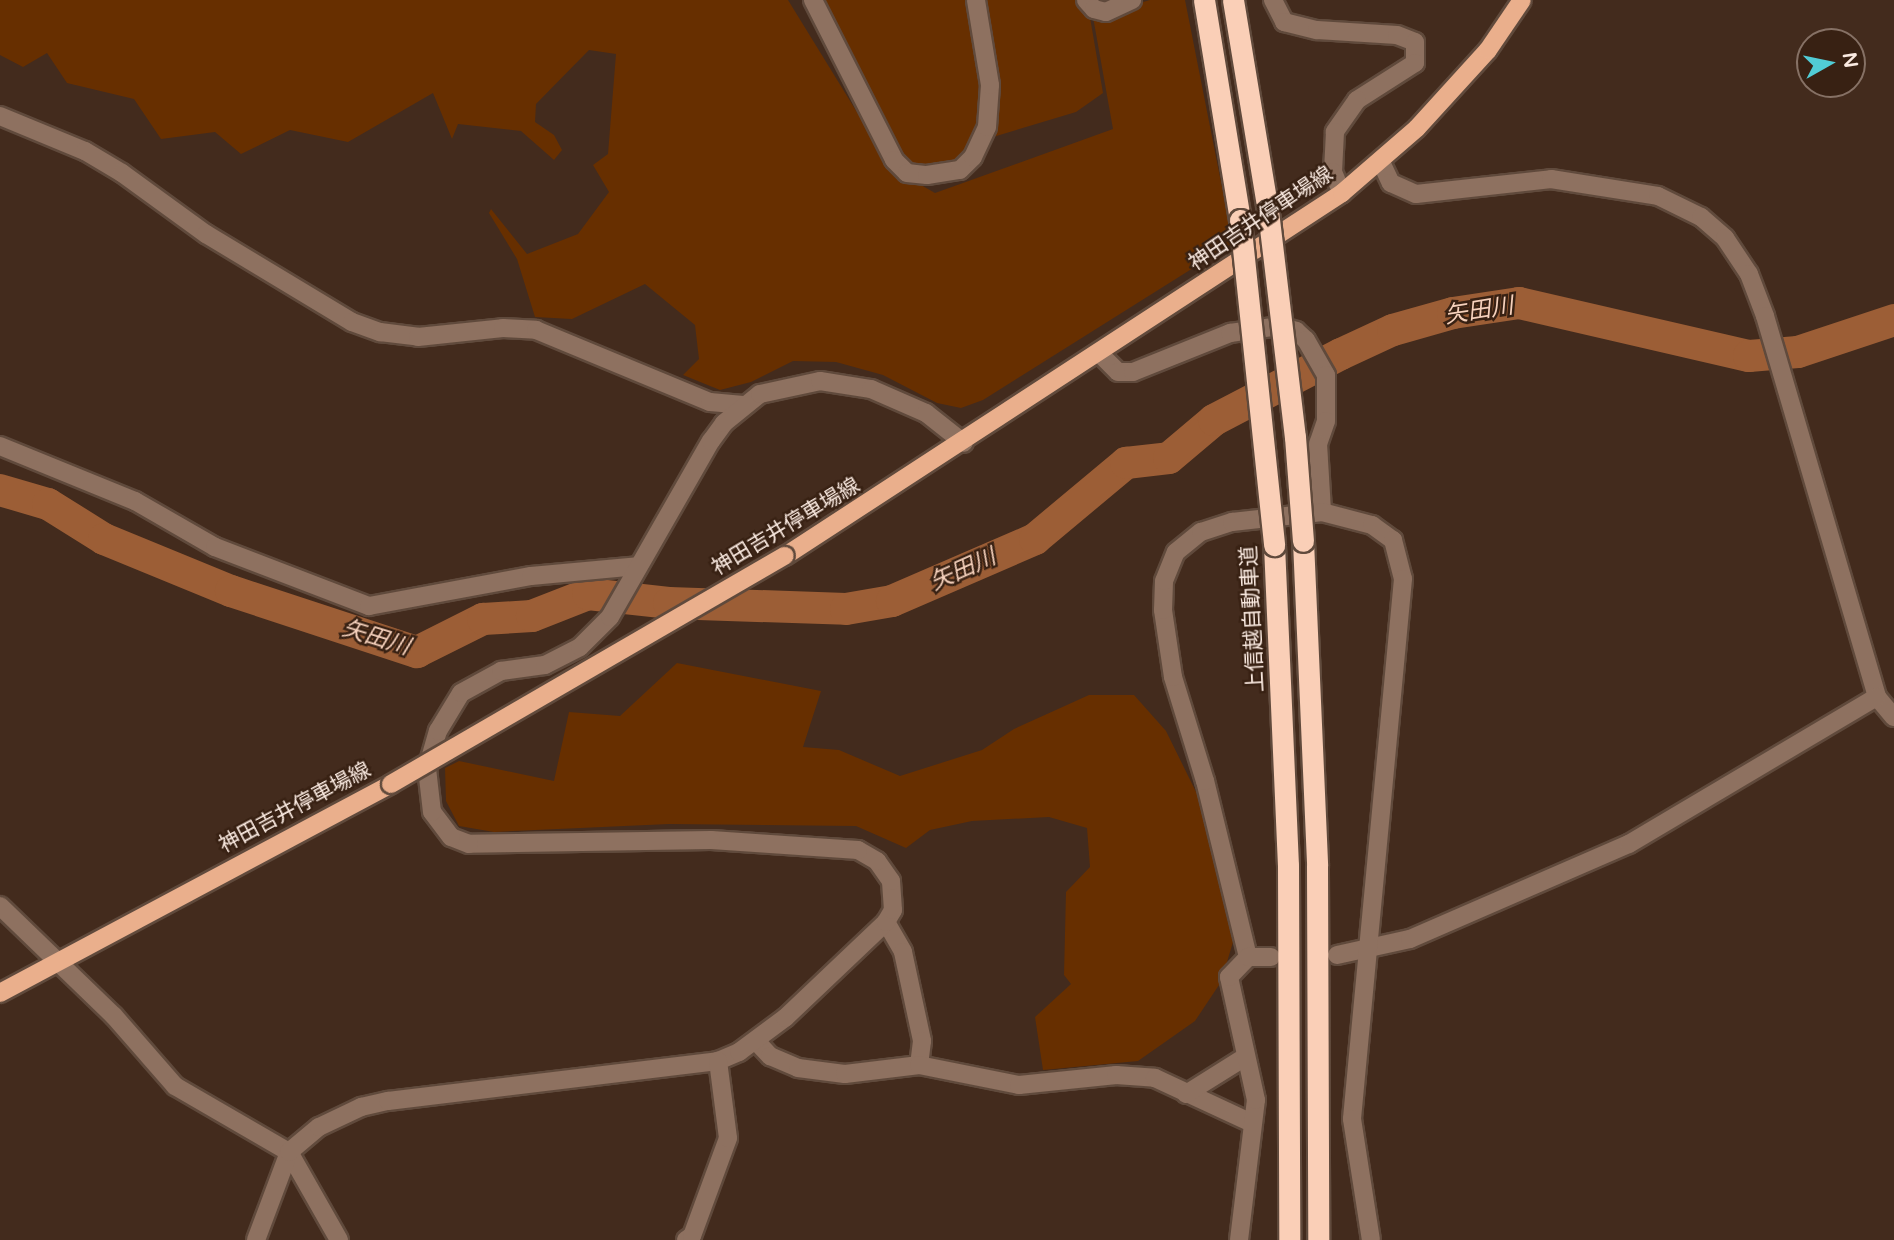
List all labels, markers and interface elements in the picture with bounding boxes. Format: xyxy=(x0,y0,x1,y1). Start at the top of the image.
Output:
north arrow xyxy=(1796,28,1866,98)
text: N xyxy=(1838,51,1862,69)
street label: 神田吉井停車場線 xyxy=(1184,162,1338,276)
water label: 矢田川 xyxy=(1443,292,1515,330)
street label: 神田吉井停車場線 xyxy=(708,473,864,581)
water label: 矢田川 xyxy=(926,543,1000,597)
street label: 上信越自動車道 xyxy=(1237,545,1269,693)
water label: 矢田川 xyxy=(339,615,413,661)
street label: 神田吉井停車場線 xyxy=(215,757,375,859)

